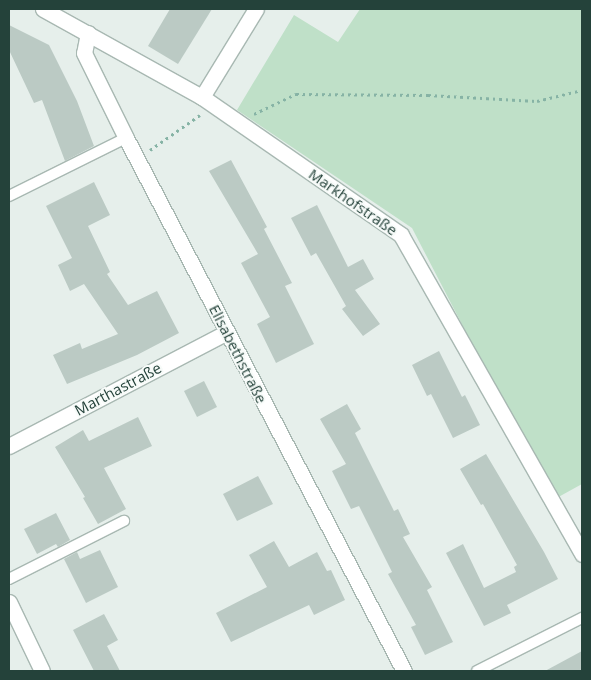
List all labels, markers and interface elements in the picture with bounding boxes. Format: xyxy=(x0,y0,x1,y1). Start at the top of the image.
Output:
street label: Markhofstraße xyxy=(305,165,401,239)
street label: Elisabethstraße xyxy=(205,302,271,406)
street label: Marthastraße xyxy=(72,359,164,419)

